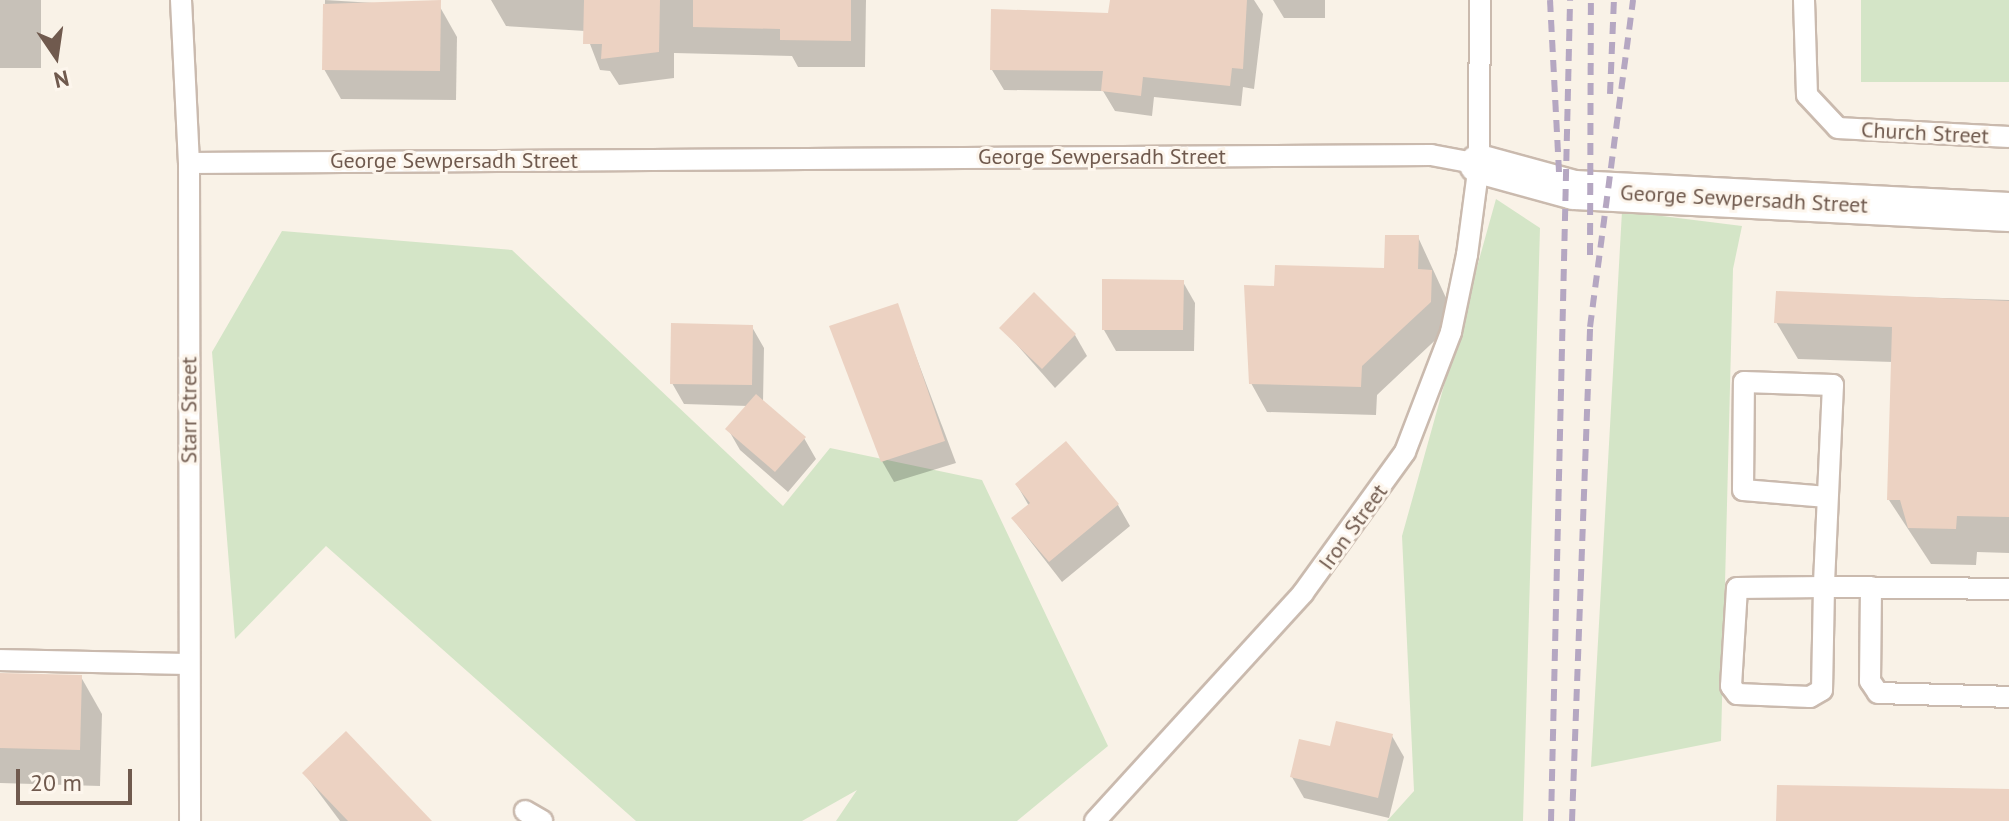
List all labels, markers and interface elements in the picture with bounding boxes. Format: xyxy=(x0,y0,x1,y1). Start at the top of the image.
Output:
north arrow xyxy=(16,16,96,96)
text: N xyxy=(51,64,72,95)
street label: Church Street xyxy=(1860,116,1990,150)
street label: George Sewpersadh Street xyxy=(978,144,1226,170)
street label: George Sewpersadh Street xyxy=(330,148,578,174)
street label: George Sewpersadh Street xyxy=(1619,179,1869,219)
street label: Starr Street xyxy=(176,356,202,464)
street label: Iron Street xyxy=(1313,479,1393,575)
scale bar xyxy=(20,753,136,803)
text: 20 m xyxy=(30,767,82,798)

